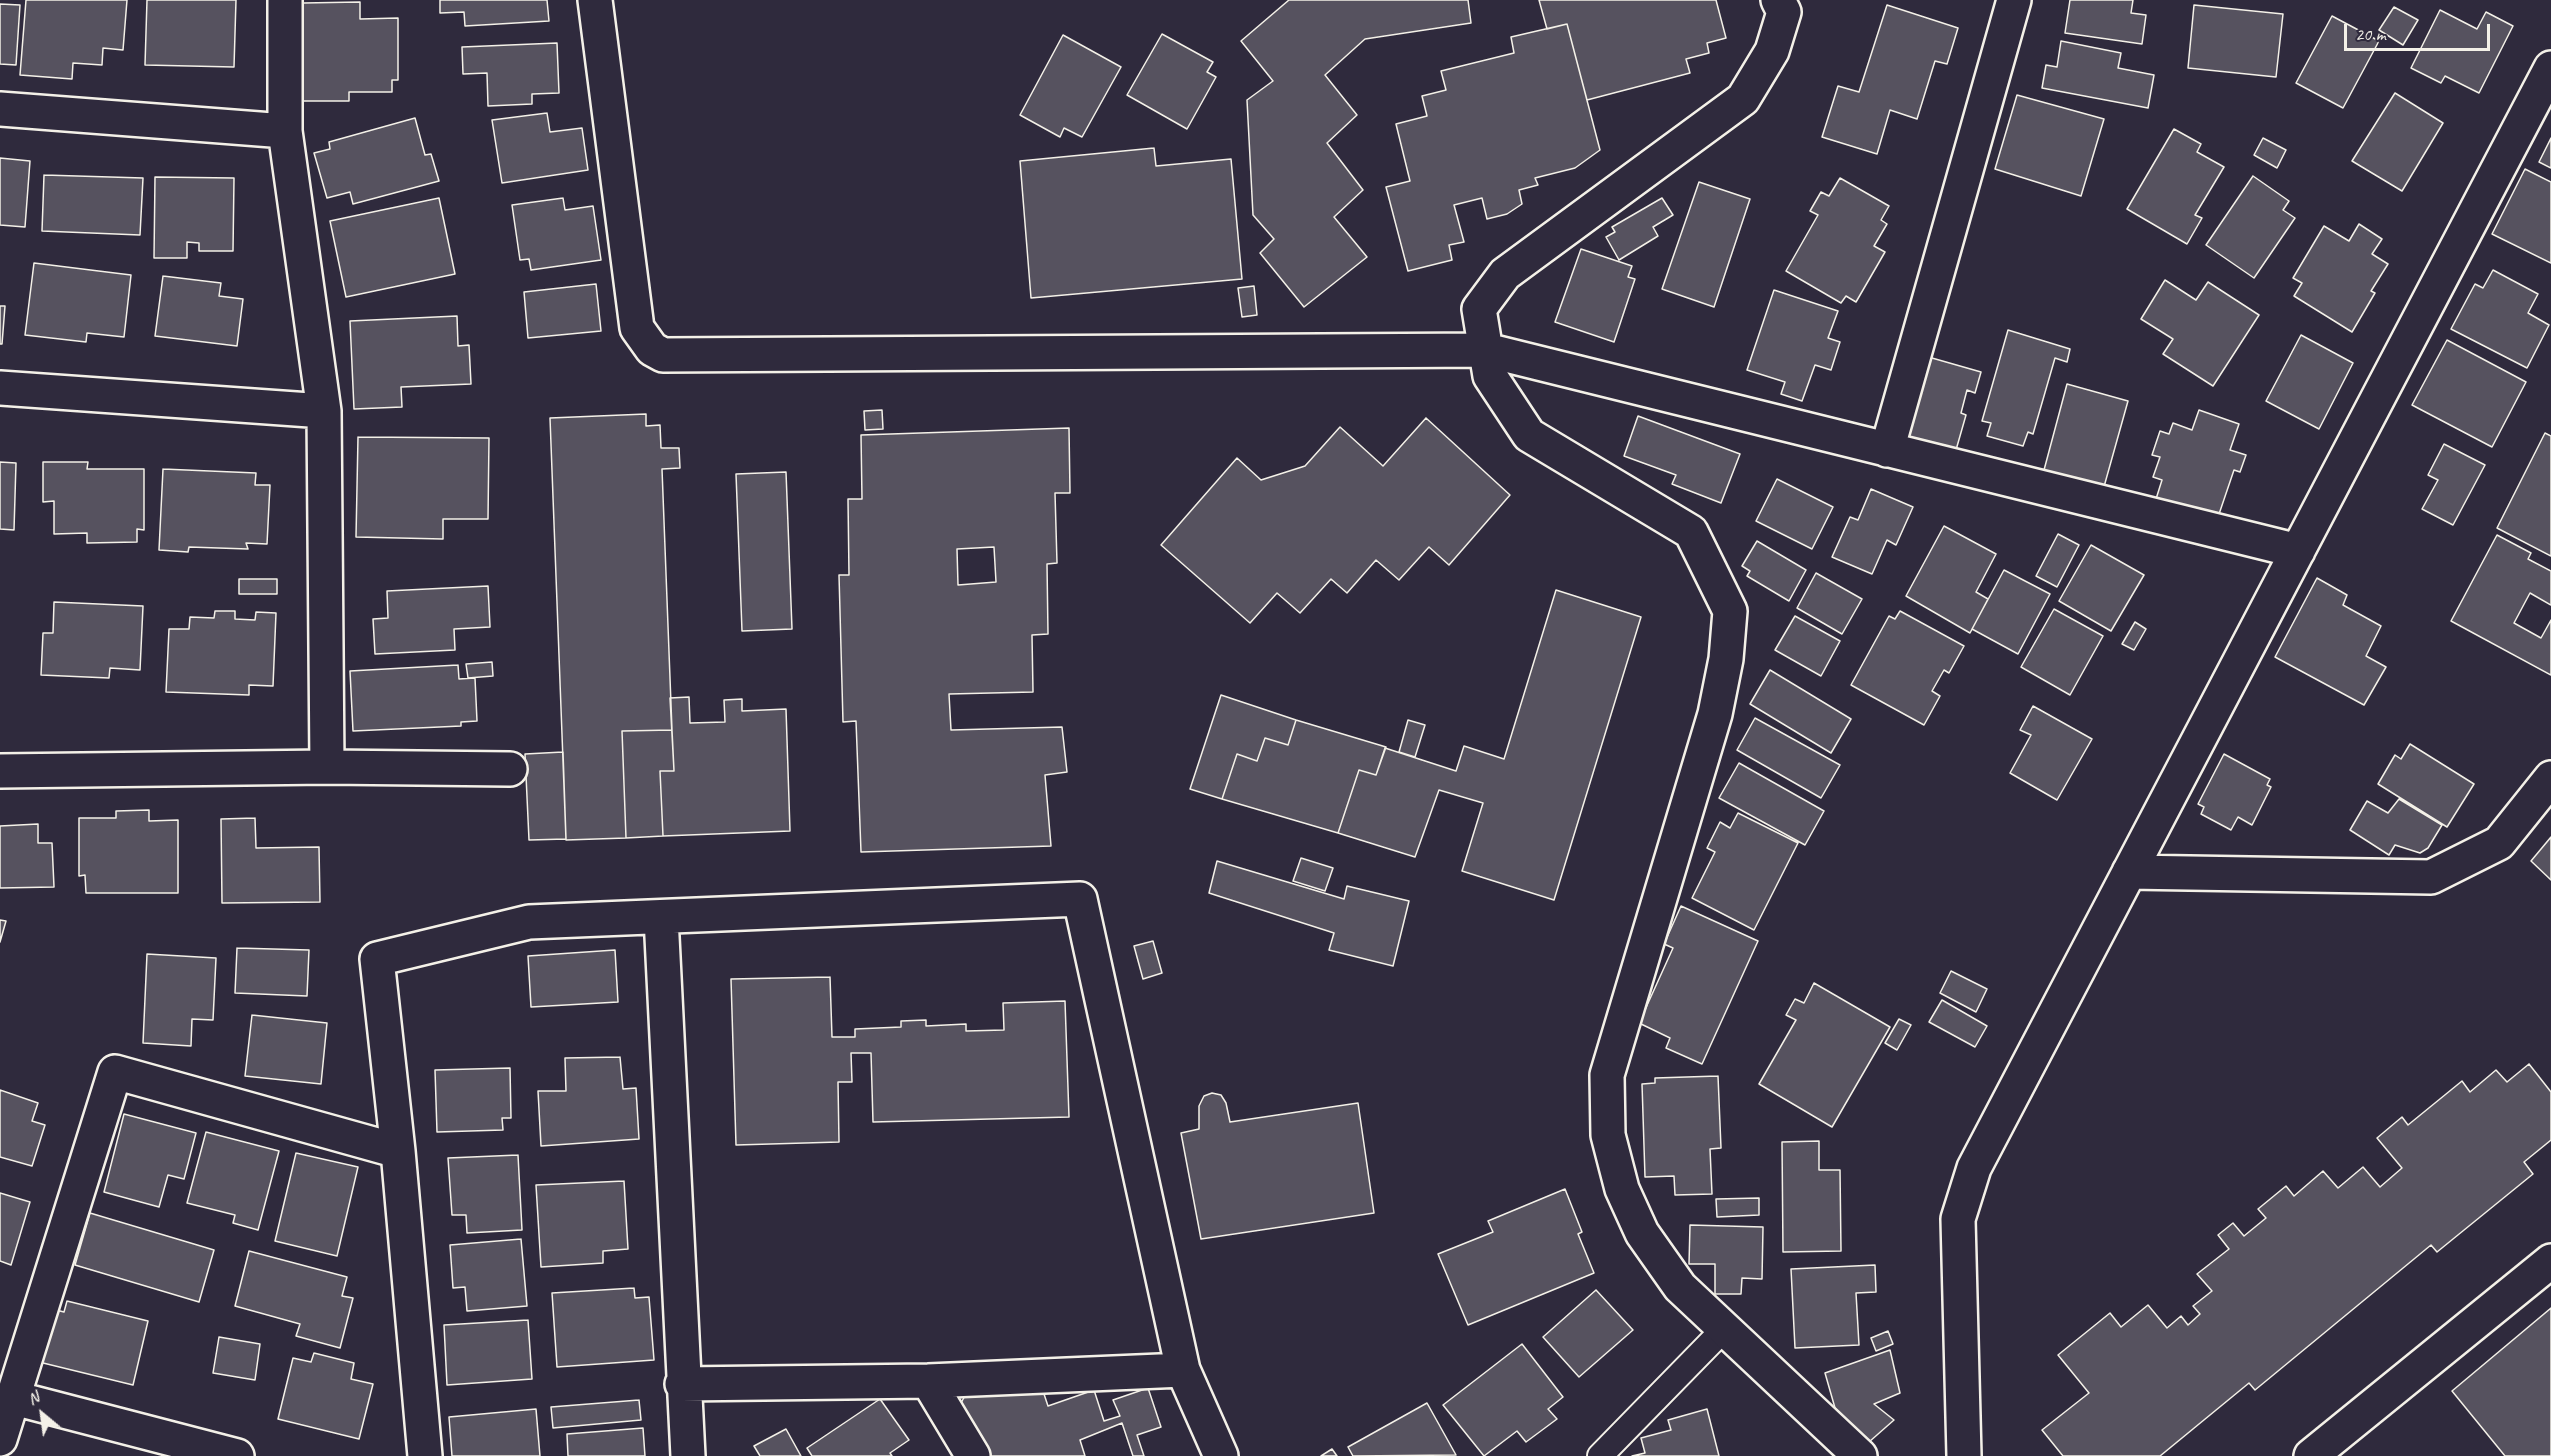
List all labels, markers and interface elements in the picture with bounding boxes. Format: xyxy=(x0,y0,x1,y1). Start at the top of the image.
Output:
scale bar xyxy=(2347,12,2492,50)
text: 20 m xyxy=(2355,23,2386,45)
north arrow xyxy=(12,1384,72,1444)
text: N xyxy=(24,1387,42,1409)

